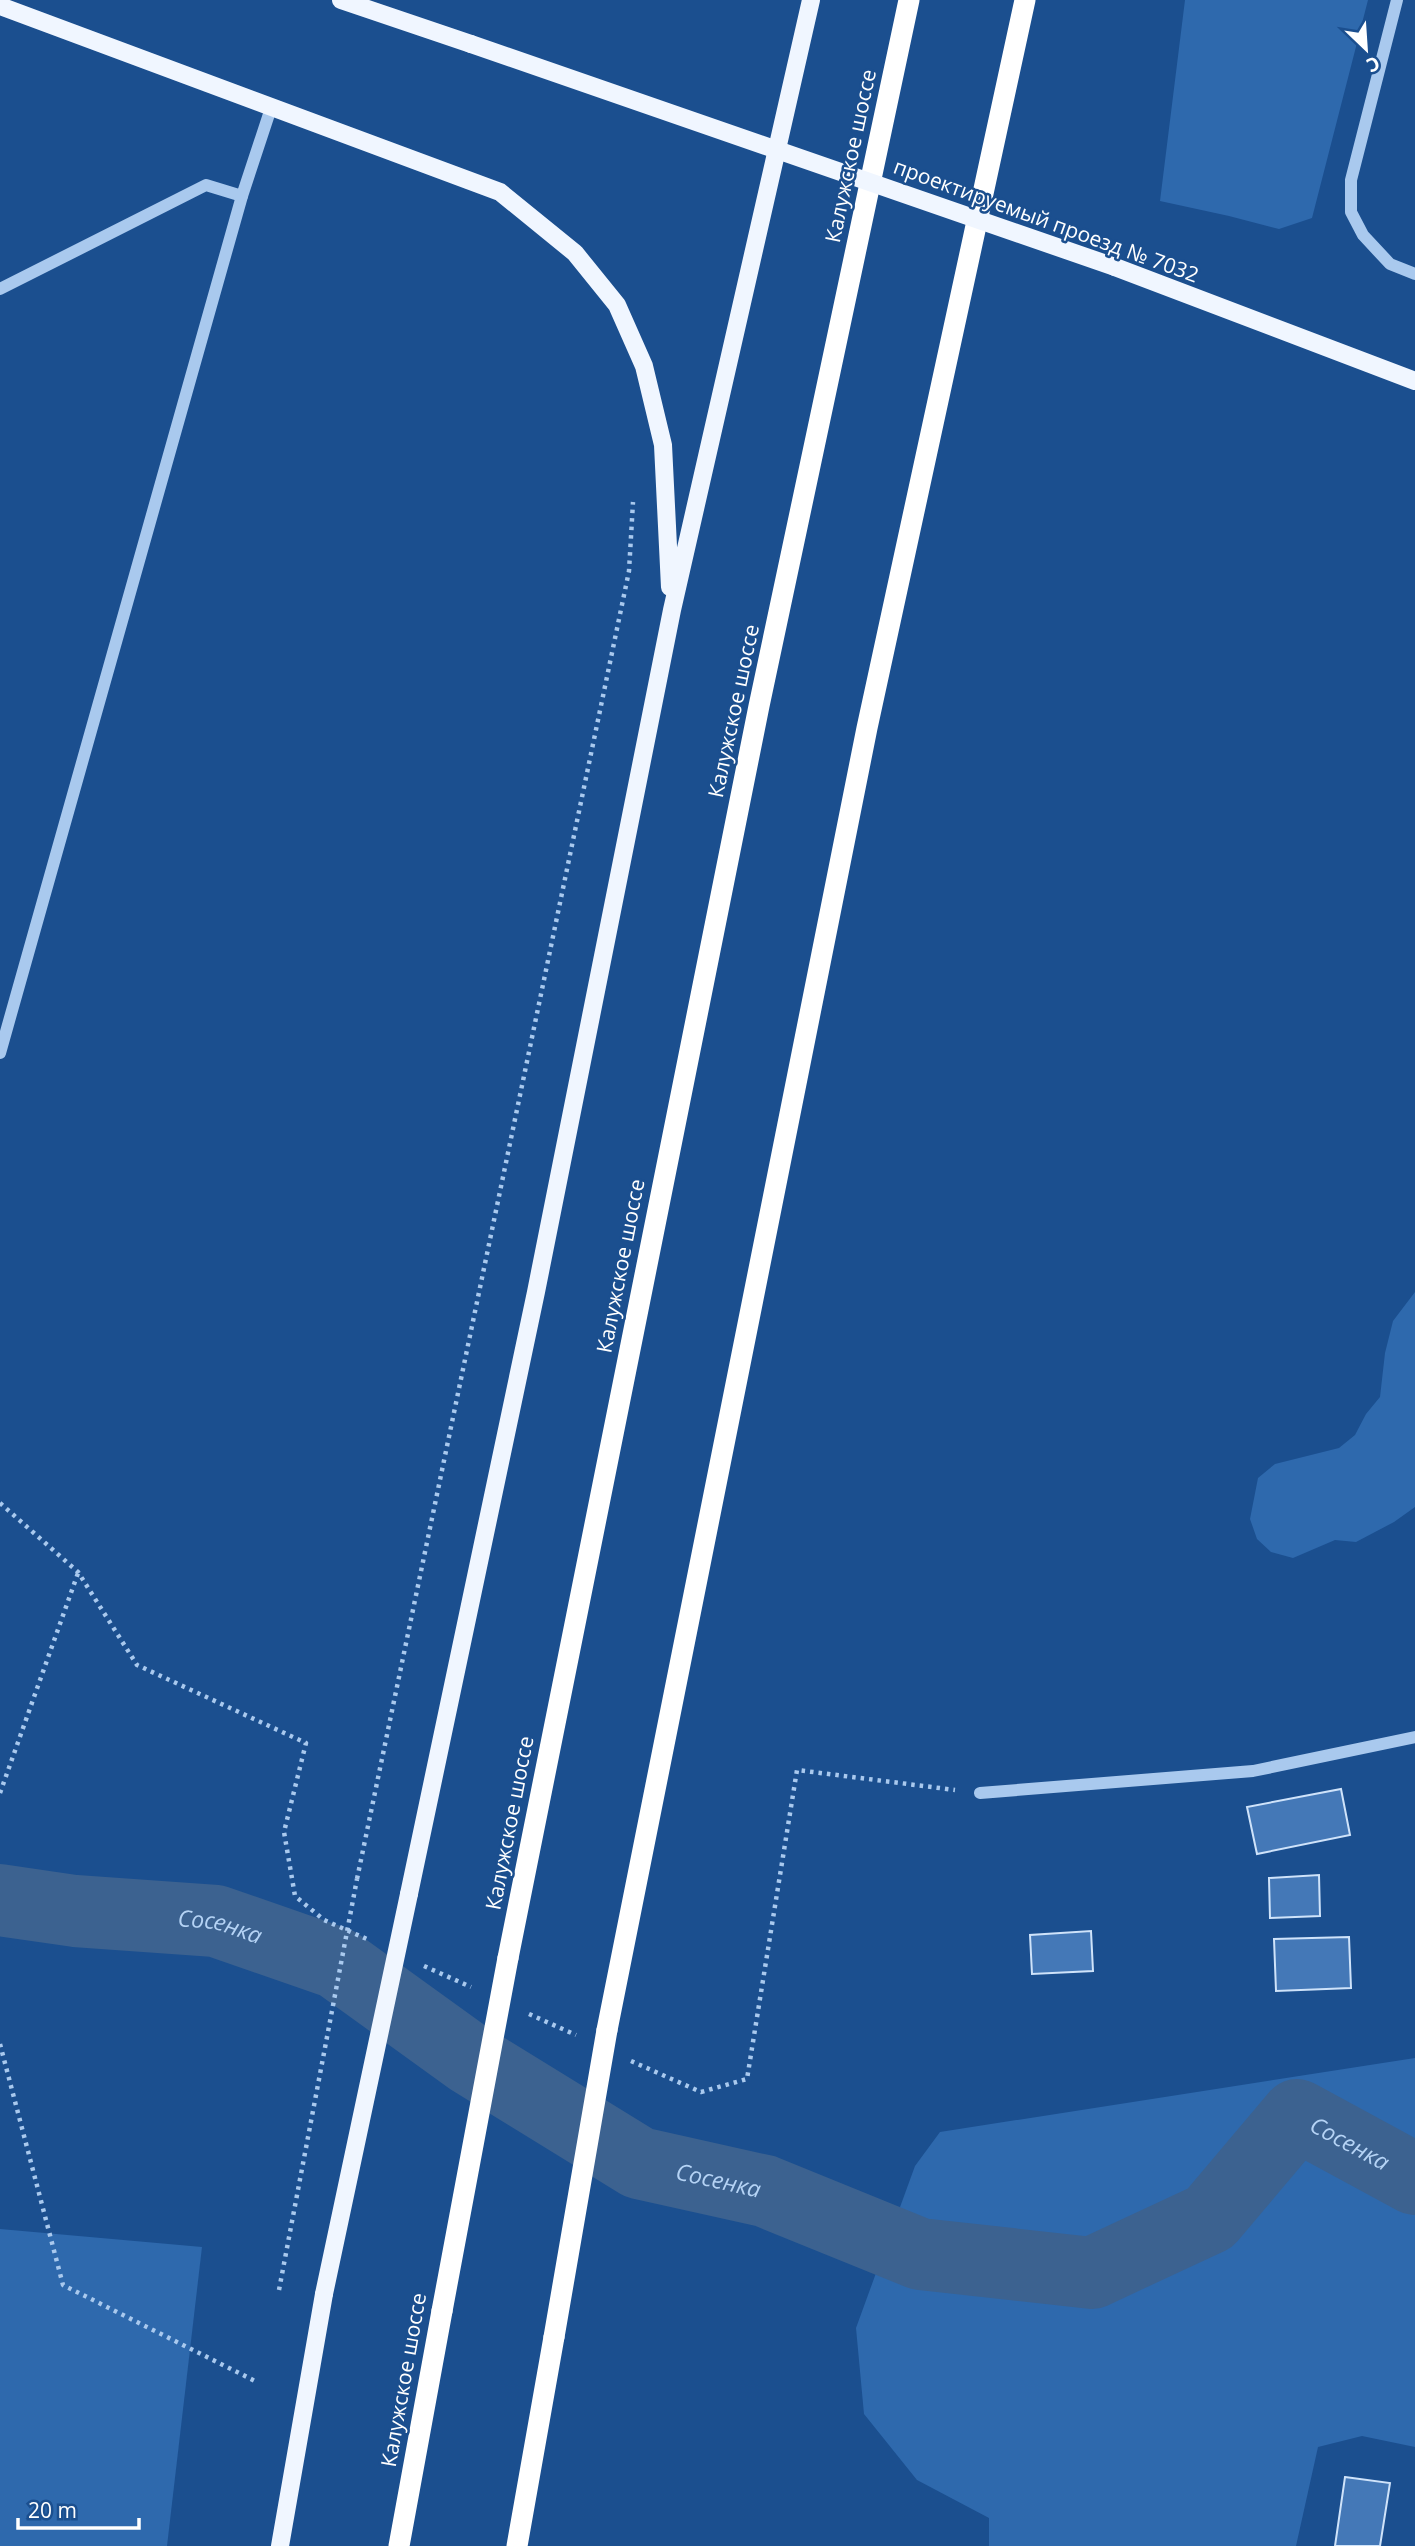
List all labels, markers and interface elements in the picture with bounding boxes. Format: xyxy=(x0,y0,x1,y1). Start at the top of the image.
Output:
north arrow xyxy=(1331,14,1401,84)
text: С xyxy=(1362,50,1384,79)
street label: Калужское шоссе xyxy=(818,67,882,245)
street label: проектируемый проезд № 7032 xyxy=(890,152,1203,288)
street label: Калужское шоссе xyxy=(701,622,765,800)
street label: Калужское шоссе xyxy=(589,1177,651,1355)
street label: Калужское шоссе xyxy=(478,1734,540,1912)
water label: Сосенка xyxy=(177,1901,267,1951)
water label: Сосенка xyxy=(1305,2108,1396,2177)
water label: Сосенка xyxy=(673,2155,764,2205)
street label: Калужское шоссе xyxy=(374,2291,432,2469)
scale bar xyxy=(18,2486,138,2530)
text: 20 m xyxy=(28,2496,77,2524)

